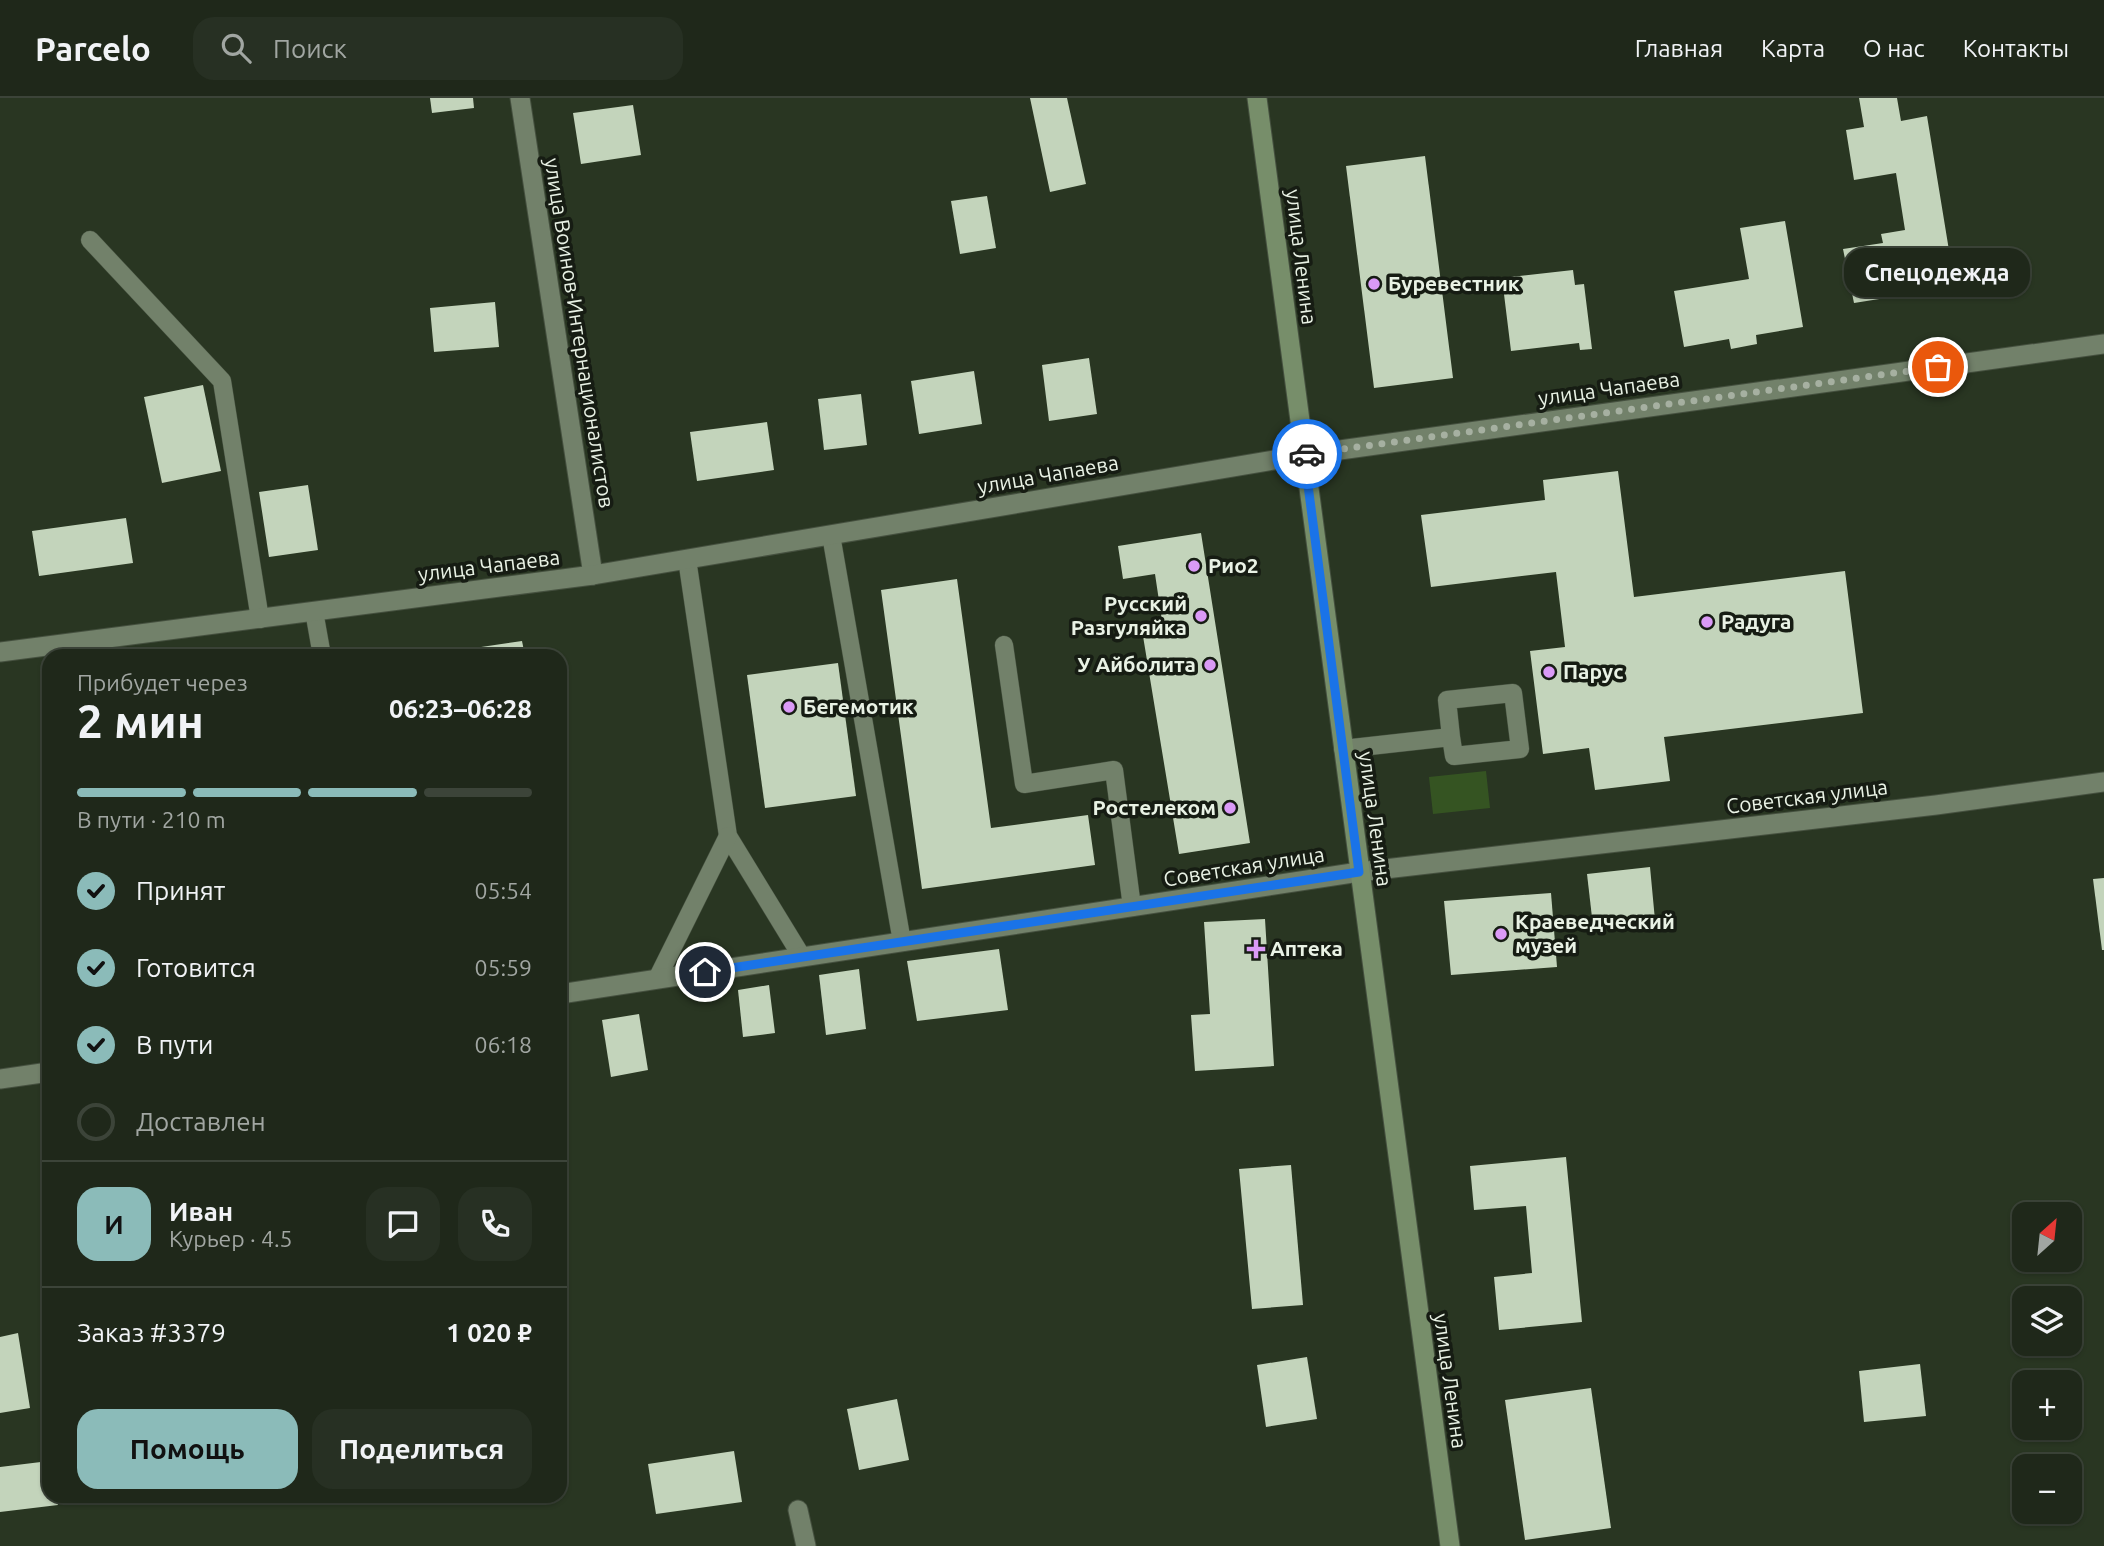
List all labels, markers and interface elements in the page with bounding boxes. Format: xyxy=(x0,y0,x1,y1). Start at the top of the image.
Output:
search box xyxy=(193,17,683,80)
icon: search xyxy=(217,29,255,67)
text: Parcelo xyxy=(35,30,151,67)
text: Поиск xyxy=(273,34,347,63)
text: Главная xyxy=(1635,35,1723,62)
text: Карта xyxy=(1761,35,1825,62)
text: О нас xyxy=(1863,35,1925,62)
text: Контакты xyxy=(1963,35,2069,62)
street label: улица Воинов-Интернационалистов xyxy=(540,156,620,510)
street label: улица Ленина xyxy=(1282,188,1322,326)
callout: Спецодежда xyxy=(1845,248,2031,297)
text: Спецодежда xyxy=(1865,260,2009,285)
place label: Буревестник xyxy=(1388,271,1520,295)
marker: Буревестник xyxy=(1366,276,1382,292)
pin xyxy=(1908,337,1968,397)
icon: bag xyxy=(1919,348,1957,386)
street label: улица Чапаева xyxy=(1536,366,1681,410)
courier xyxy=(1272,419,1342,489)
icon: car xyxy=(1288,435,1326,473)
street label: улица Чапаева xyxy=(975,450,1120,498)
street label: улица Чапаева xyxy=(417,544,561,586)
place label: Рио2 xyxy=(1208,553,1259,577)
marker: Рио2 xyxy=(1186,558,1202,574)
place label: Русский Разгуляйка xyxy=(1071,591,1187,639)
marker: Русский Разгуляйка xyxy=(1193,608,1209,624)
place label: Радуга xyxy=(1721,609,1791,633)
marker: Радуга xyxy=(1699,614,1715,630)
place label: У Айболита xyxy=(1077,652,1196,676)
marker: У Айболита xyxy=(1202,657,1218,673)
place label: Парус xyxy=(1563,659,1624,683)
marker: Парус xyxy=(1541,664,1557,680)
text: Прибудет через xyxy=(77,670,248,695)
text: 06:23–06:28 xyxy=(389,694,532,723)
place label: Бегемотик xyxy=(803,694,914,718)
text: 2 мин xyxy=(77,695,204,747)
marker: Бегемотик xyxy=(781,699,797,715)
street label: улица Ленина xyxy=(1355,750,1397,888)
street label: Советская улица xyxy=(1725,774,1889,818)
place label: Ростелеком xyxy=(1093,795,1216,819)
marker: Ростелеком xyxy=(1222,800,1238,816)
text: В пути · 210 m xyxy=(77,807,226,832)
street label: Советская улица xyxy=(1162,841,1326,891)
icon: check xyxy=(77,872,115,910)
text: Принят xyxy=(136,876,225,905)
text: 05:54 xyxy=(474,878,532,903)
place label: Краеведческий музей xyxy=(1515,909,1675,957)
marker: Краеведческий музей xyxy=(1493,926,1509,942)
place label: Аптека xyxy=(1270,936,1343,960)
marker: Аптека xyxy=(1248,941,1264,957)
pin xyxy=(675,942,735,1002)
icon: check xyxy=(77,949,115,987)
text: Готовится xyxy=(136,953,256,982)
icon: home xyxy=(686,953,724,991)
text: 05:59 xyxy=(474,955,532,980)
icon: check xyxy=(77,1026,115,1064)
text: В пути xyxy=(136,1030,213,1059)
text: 06:18 xyxy=(474,1032,532,1057)
text: Доставлен xyxy=(136,1107,266,1136)
button: chat xyxy=(366,1187,440,1261)
button: phone xyxy=(458,1187,532,1261)
text: Иван xyxy=(169,1197,233,1226)
north arrow xyxy=(2012,1202,2082,1272)
map controls xyxy=(2012,1202,2082,1524)
text: И xyxy=(104,1210,124,1239)
text: Курьер · 4.5 xyxy=(169,1226,293,1251)
button: layers xyxy=(2012,1286,2082,1356)
street label: улица Ленина xyxy=(1430,1312,1472,1450)
text: Заказ #3379 xyxy=(77,1318,226,1347)
text: 1 020 ₽ xyxy=(446,1318,532,1347)
button: + xyxy=(2012,1370,2082,1440)
button: Помощь xyxy=(77,1409,298,1489)
button: Поделиться xyxy=(312,1409,532,1489)
button: − xyxy=(2012,1454,2082,1524)

